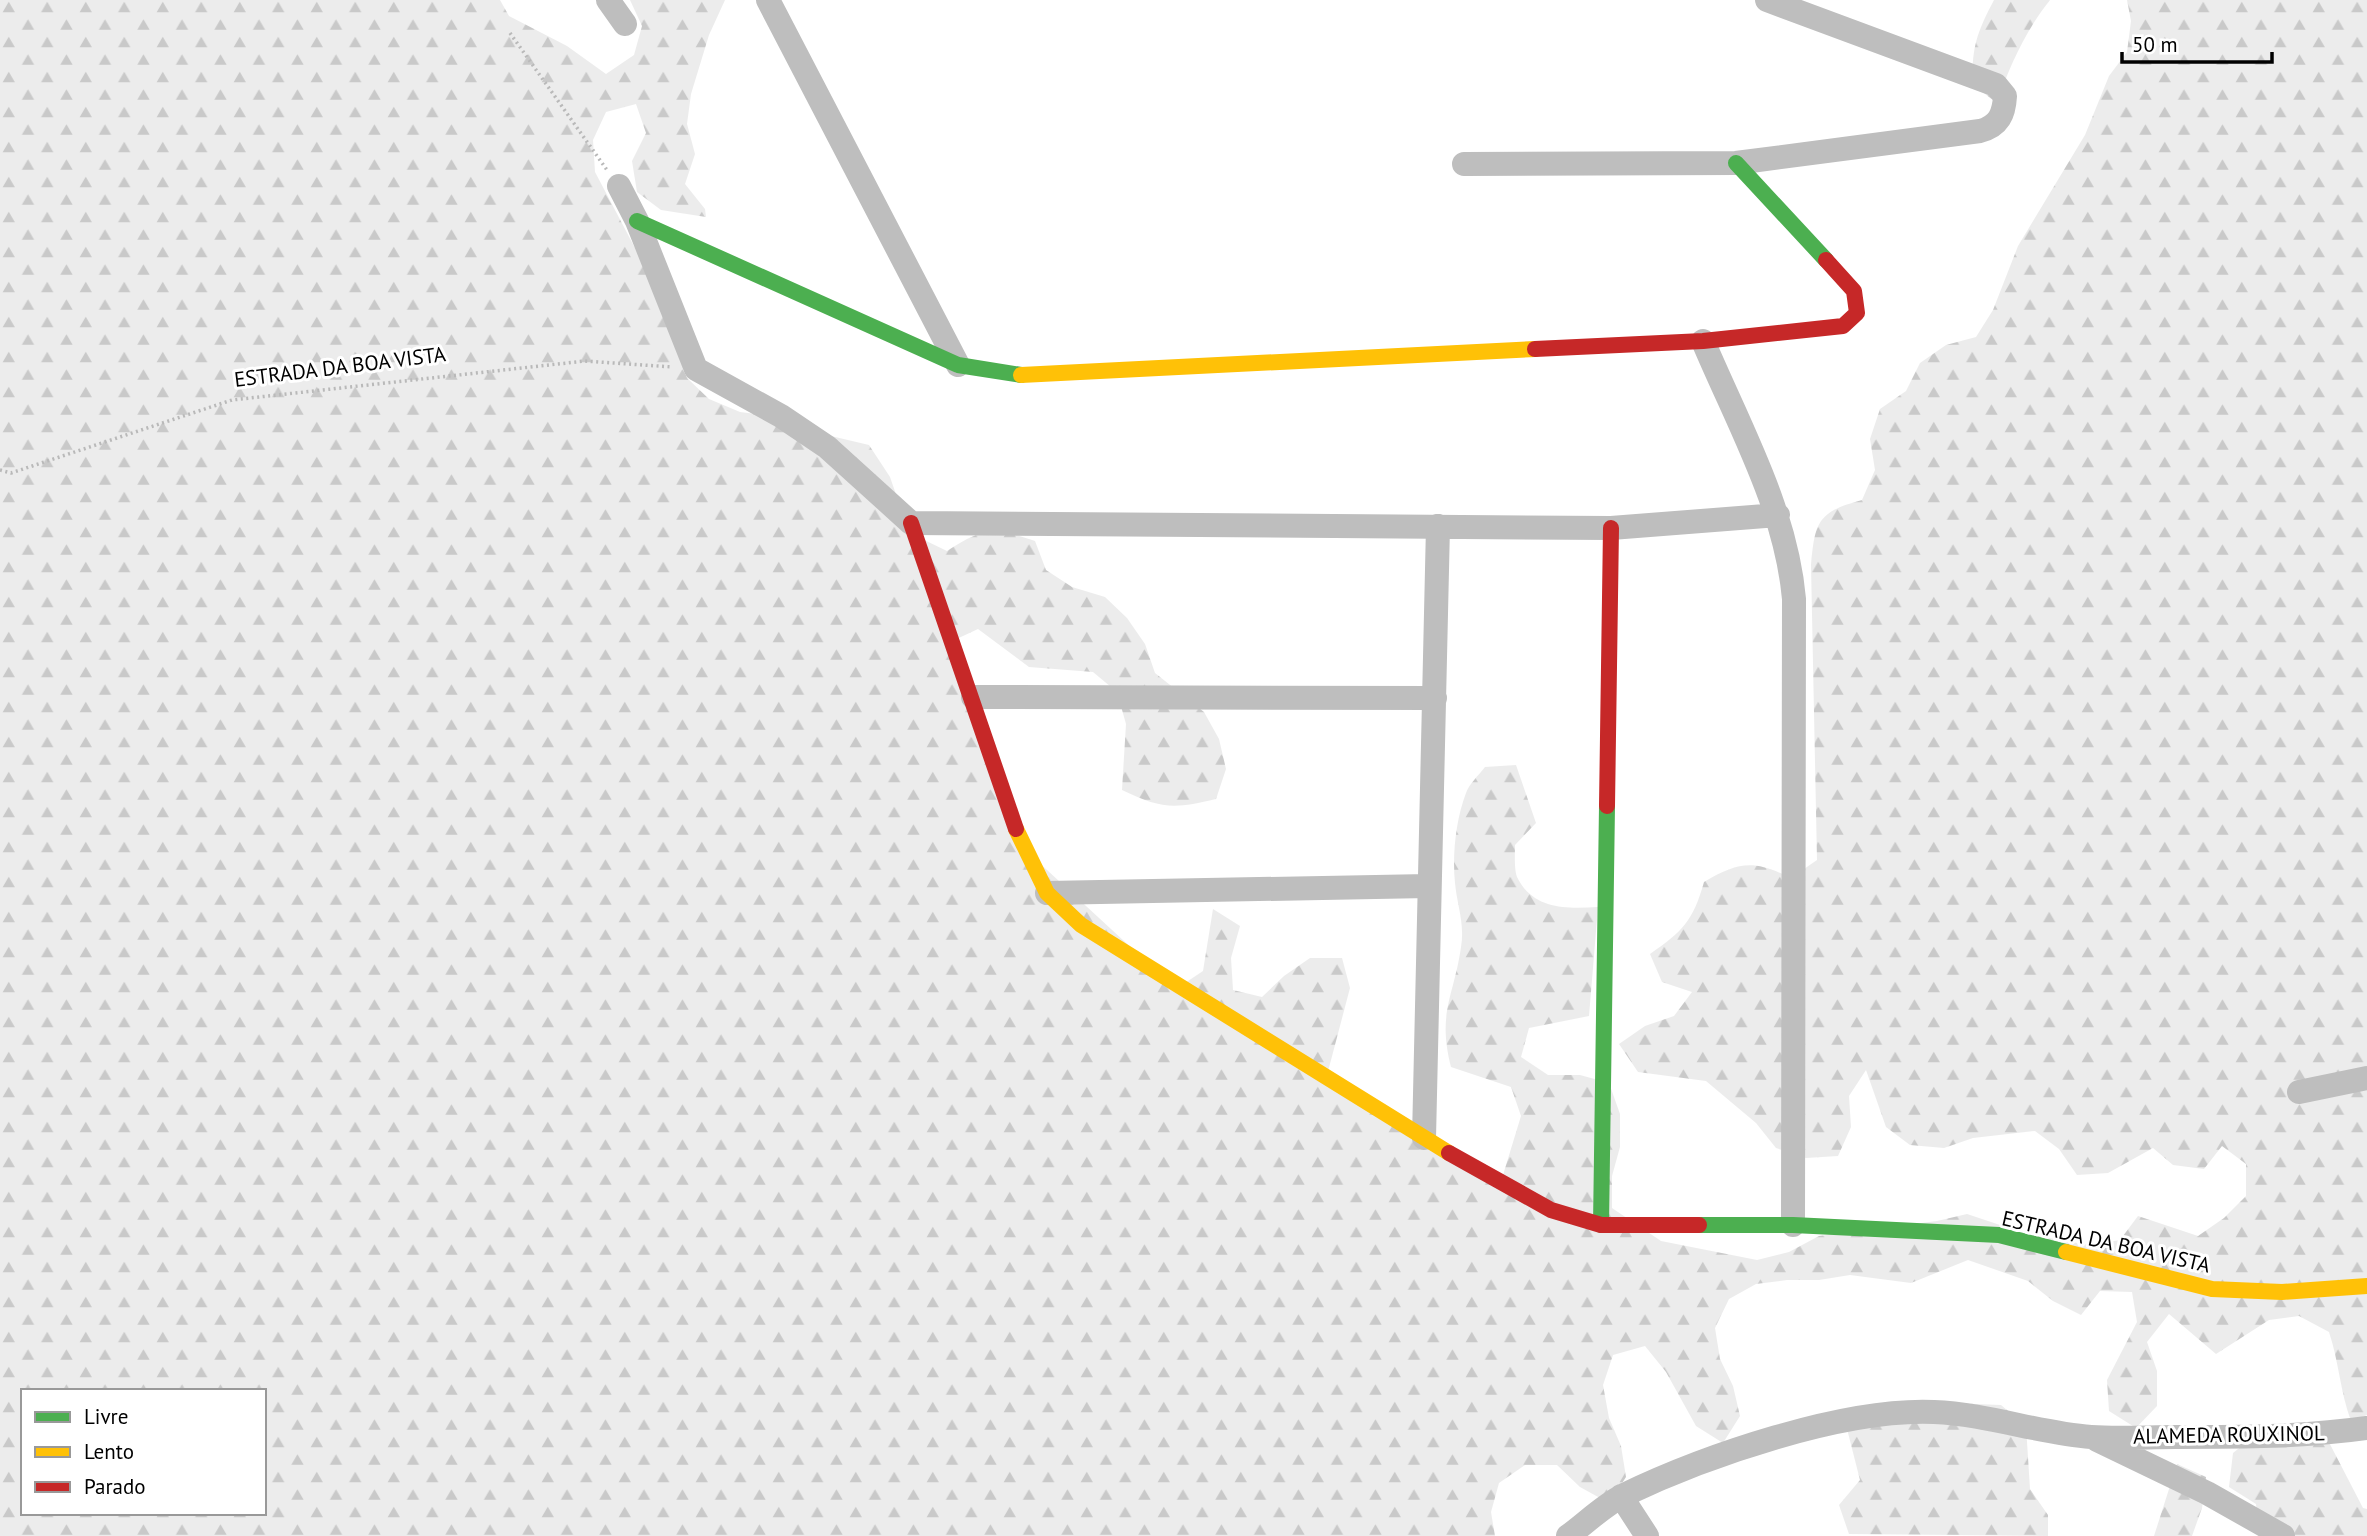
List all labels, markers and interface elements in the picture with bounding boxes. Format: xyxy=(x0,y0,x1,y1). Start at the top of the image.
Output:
scale bar xyxy=(2122,21,2272,65)
text: 50 m xyxy=(2132,31,2178,58)
street label: ESTRADA DA BOA VISTA xyxy=(233,340,448,393)
street label: ESTRADA DA BOA VISTA xyxy=(1999,1204,2214,1279)
legend xyxy=(21,1389,266,1515)
text: Livre xyxy=(84,1403,128,1430)
street label: ALAMEDA ROUXINOL xyxy=(2133,1419,2325,1450)
text: Lento xyxy=(84,1438,134,1465)
text: Parado xyxy=(84,1473,146,1500)

